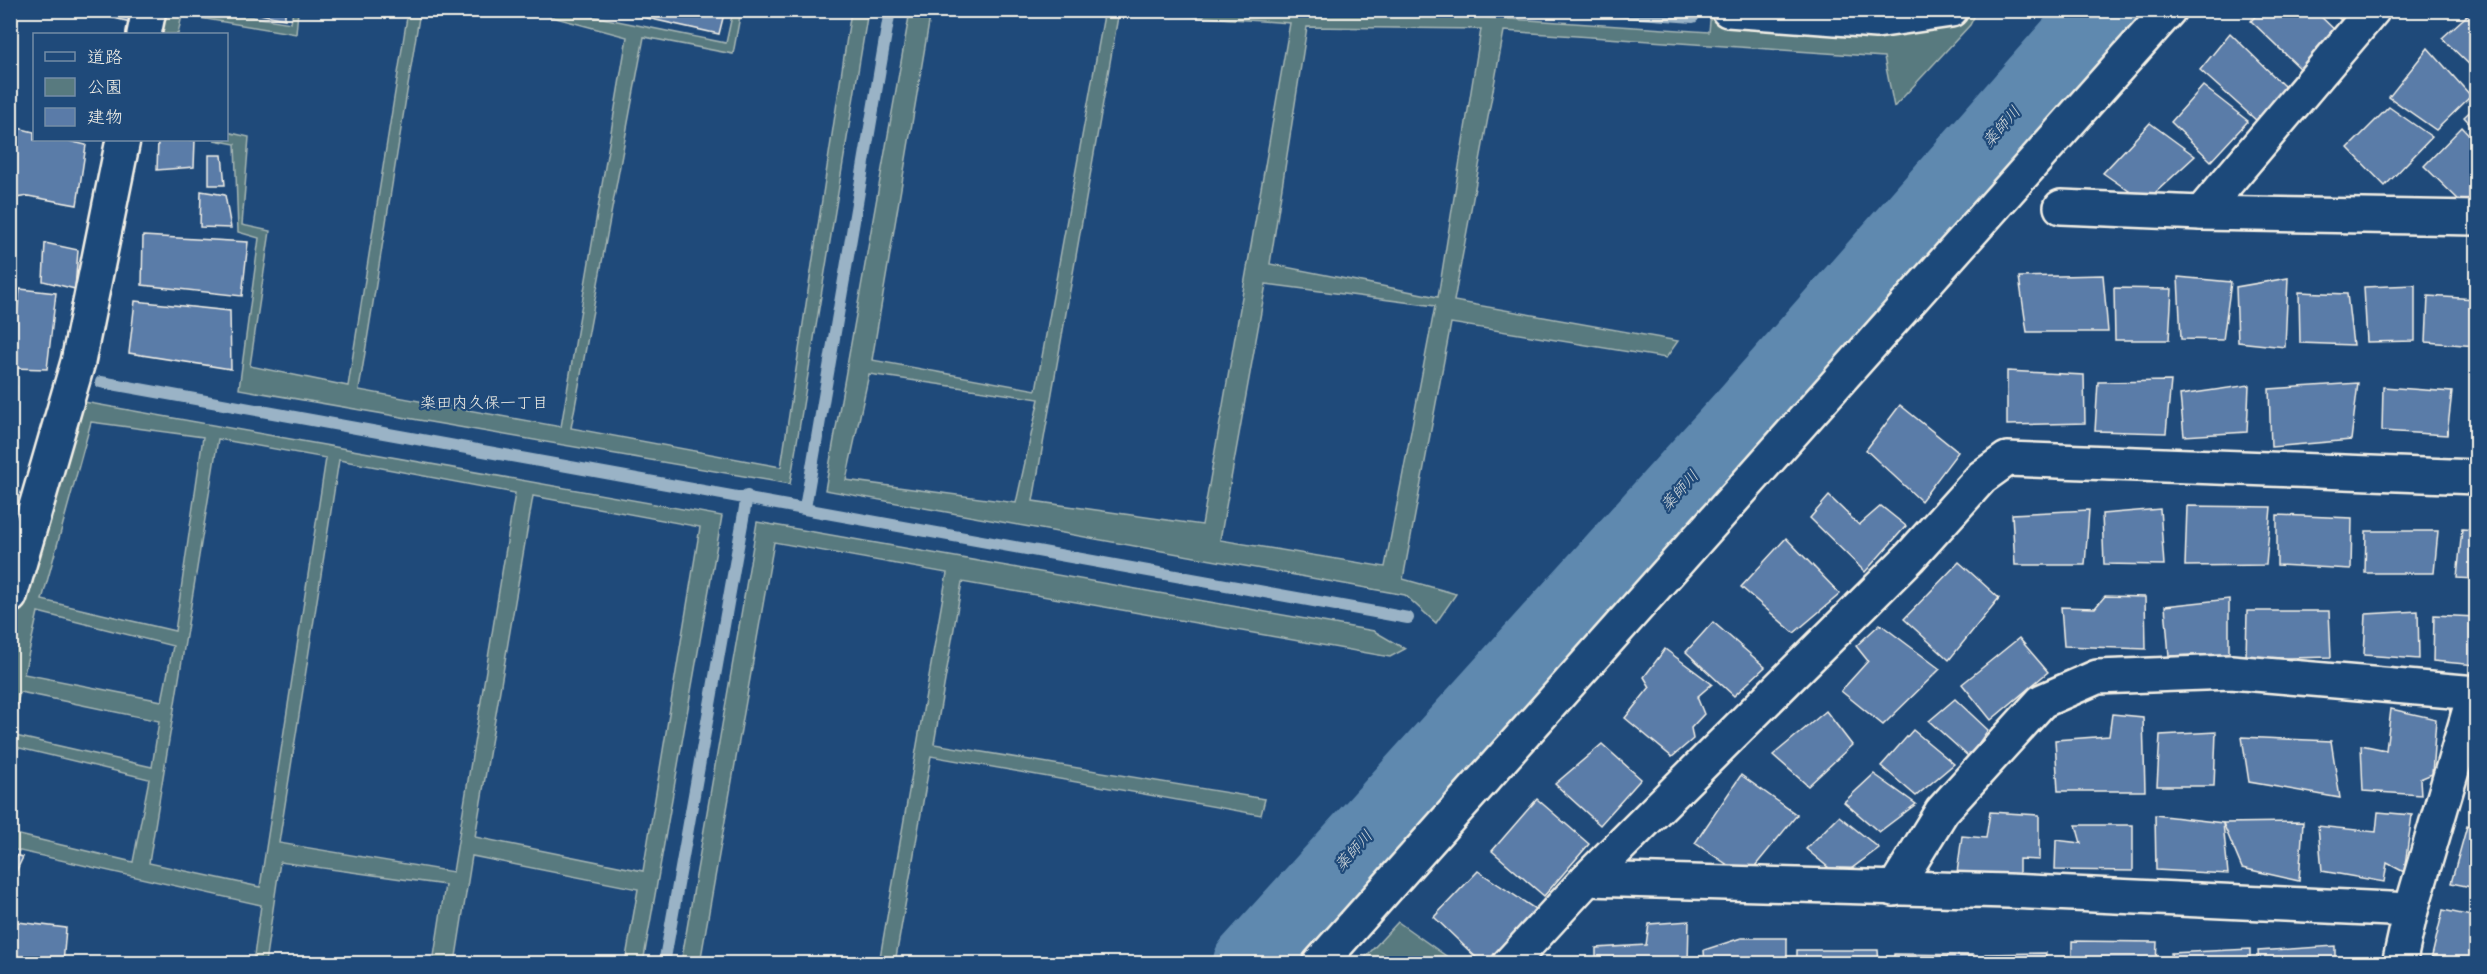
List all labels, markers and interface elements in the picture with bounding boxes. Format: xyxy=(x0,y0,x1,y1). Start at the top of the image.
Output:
legend xyxy=(33,33,228,141)
text: 道路 xyxy=(87,47,123,68)
text: 公園 xyxy=(87,77,123,98)
water label: 薬師川 xyxy=(1979,103,2025,151)
text: 建物 xyxy=(87,107,123,128)
district label: 楽田内久保一丁目 xyxy=(420,394,548,413)
water label: 薬師川 xyxy=(1657,467,1703,515)
water label: 薬師川 xyxy=(1331,827,1377,875)

